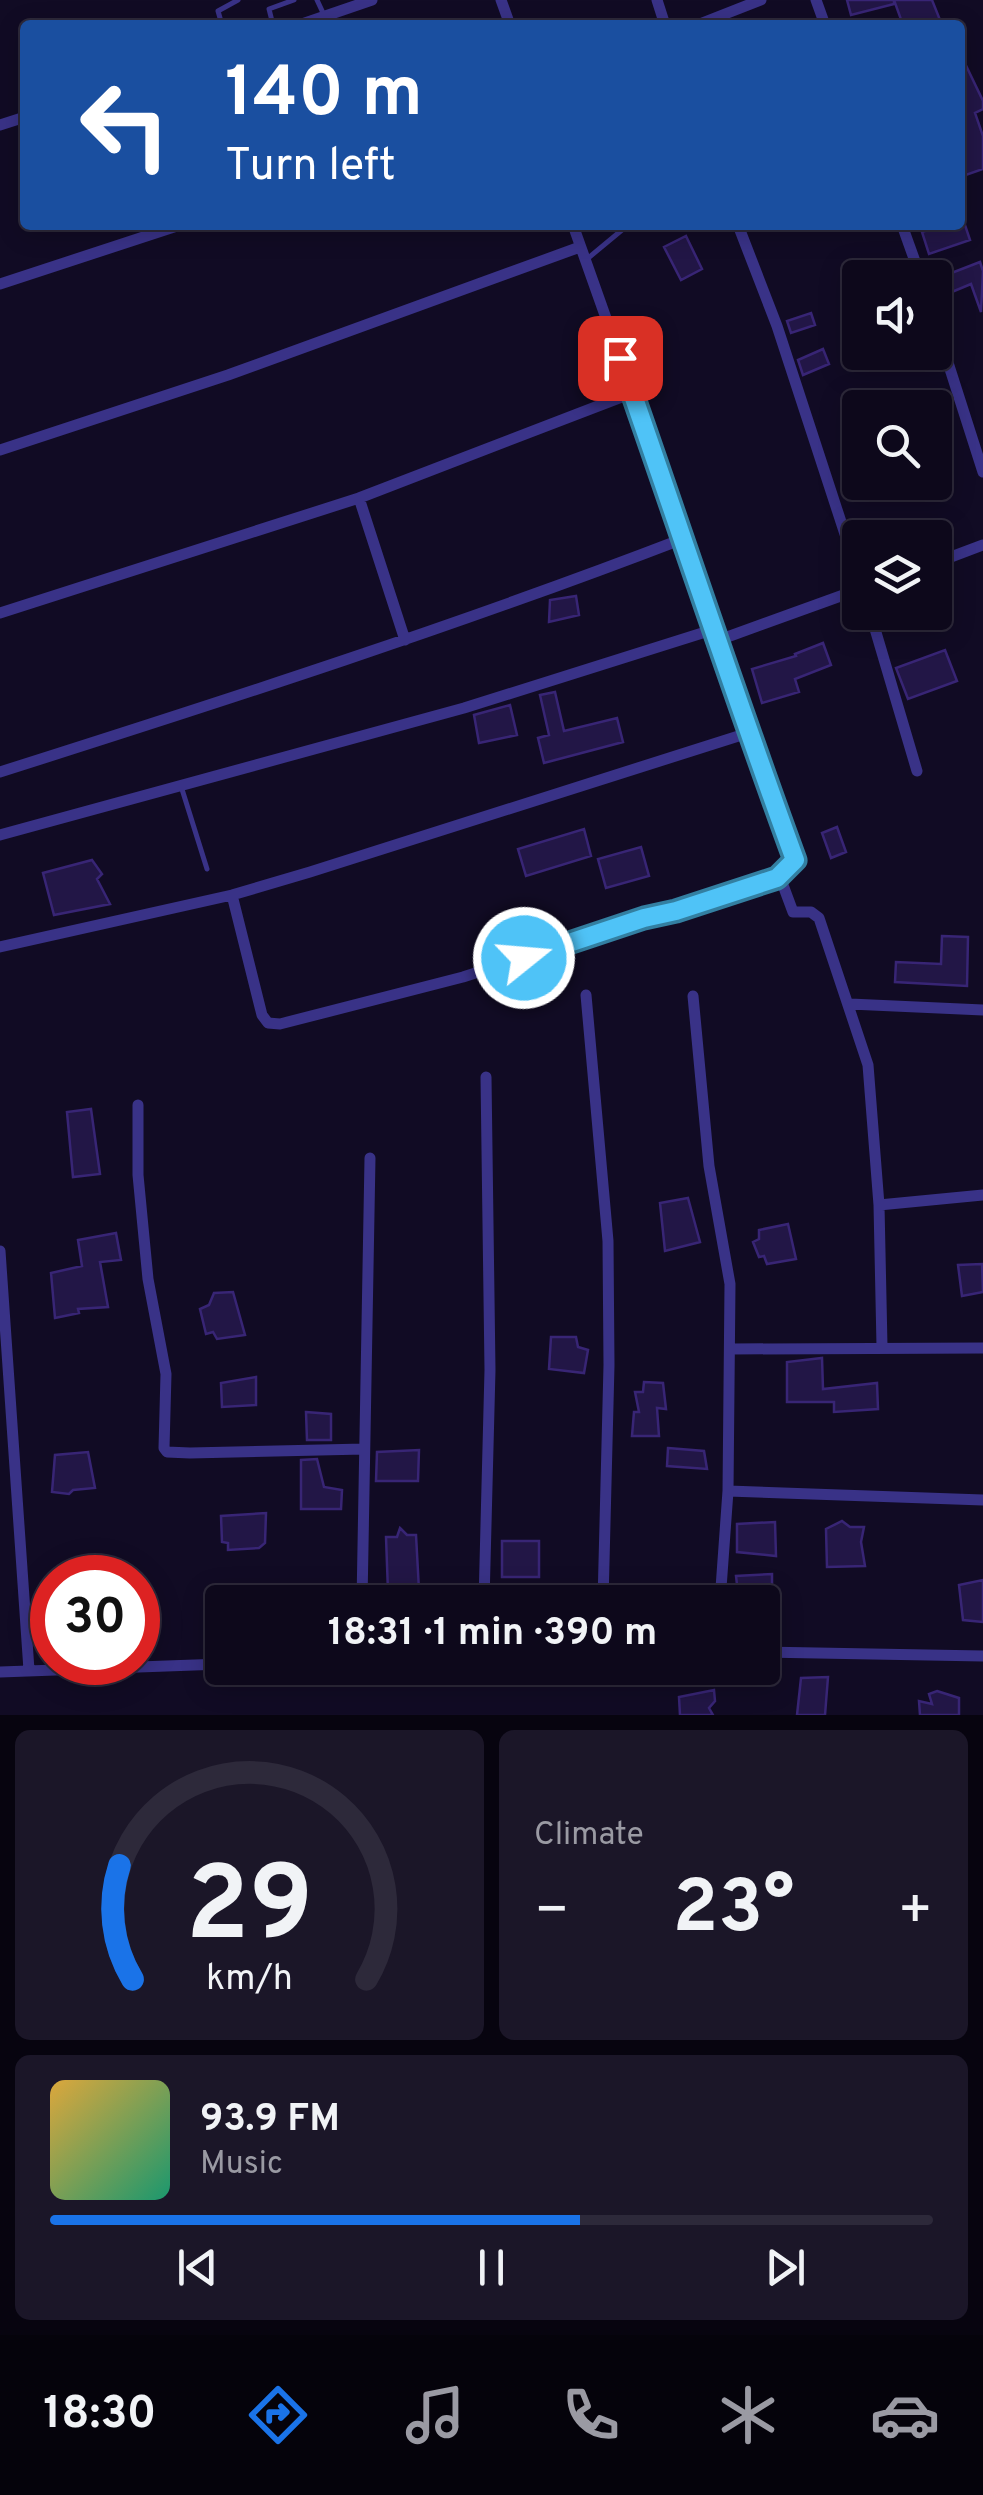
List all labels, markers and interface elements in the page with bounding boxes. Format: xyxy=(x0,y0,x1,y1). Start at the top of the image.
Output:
text: 140 m xyxy=(225,52,423,141)
icon: left xyxy=(60,60,190,190)
text: Turn left xyxy=(225,139,396,196)
map controls xyxy=(842,260,952,630)
button: sound xyxy=(842,260,952,370)
pin xyxy=(578,316,663,401)
icon: arrive xyxy=(593,331,648,386)
button: search xyxy=(842,390,952,500)
button: layers xyxy=(842,520,952,630)
position arrow xyxy=(472,906,576,1010)
speed limit sign: 30 xyxy=(30,1555,160,1685)
text: 18:31 · 1 min · 390 m xyxy=(328,1610,657,1659)
text: Climate xyxy=(534,1816,644,1856)
text: 29 xyxy=(186,1845,313,1977)
text: 23° xyxy=(672,1864,795,1959)
text: − xyxy=(534,1878,569,1948)
text: + xyxy=(898,1878,933,1948)
text: km/h xyxy=(206,1957,293,2003)
text: 93.9 FM xyxy=(200,2096,340,2145)
text: Music xyxy=(200,2145,283,2185)
icon: previous xyxy=(170,2240,225,2295)
icon: pause xyxy=(464,2240,519,2295)
icon: next xyxy=(758,2240,813,2295)
icon: directions xyxy=(243,2380,313,2450)
icon: music xyxy=(400,2380,470,2450)
icon: phone xyxy=(556,2380,626,2450)
icon: climate xyxy=(713,2380,783,2450)
icon: car xyxy=(870,2380,940,2450)
text: 18:30 xyxy=(43,2387,156,2444)

